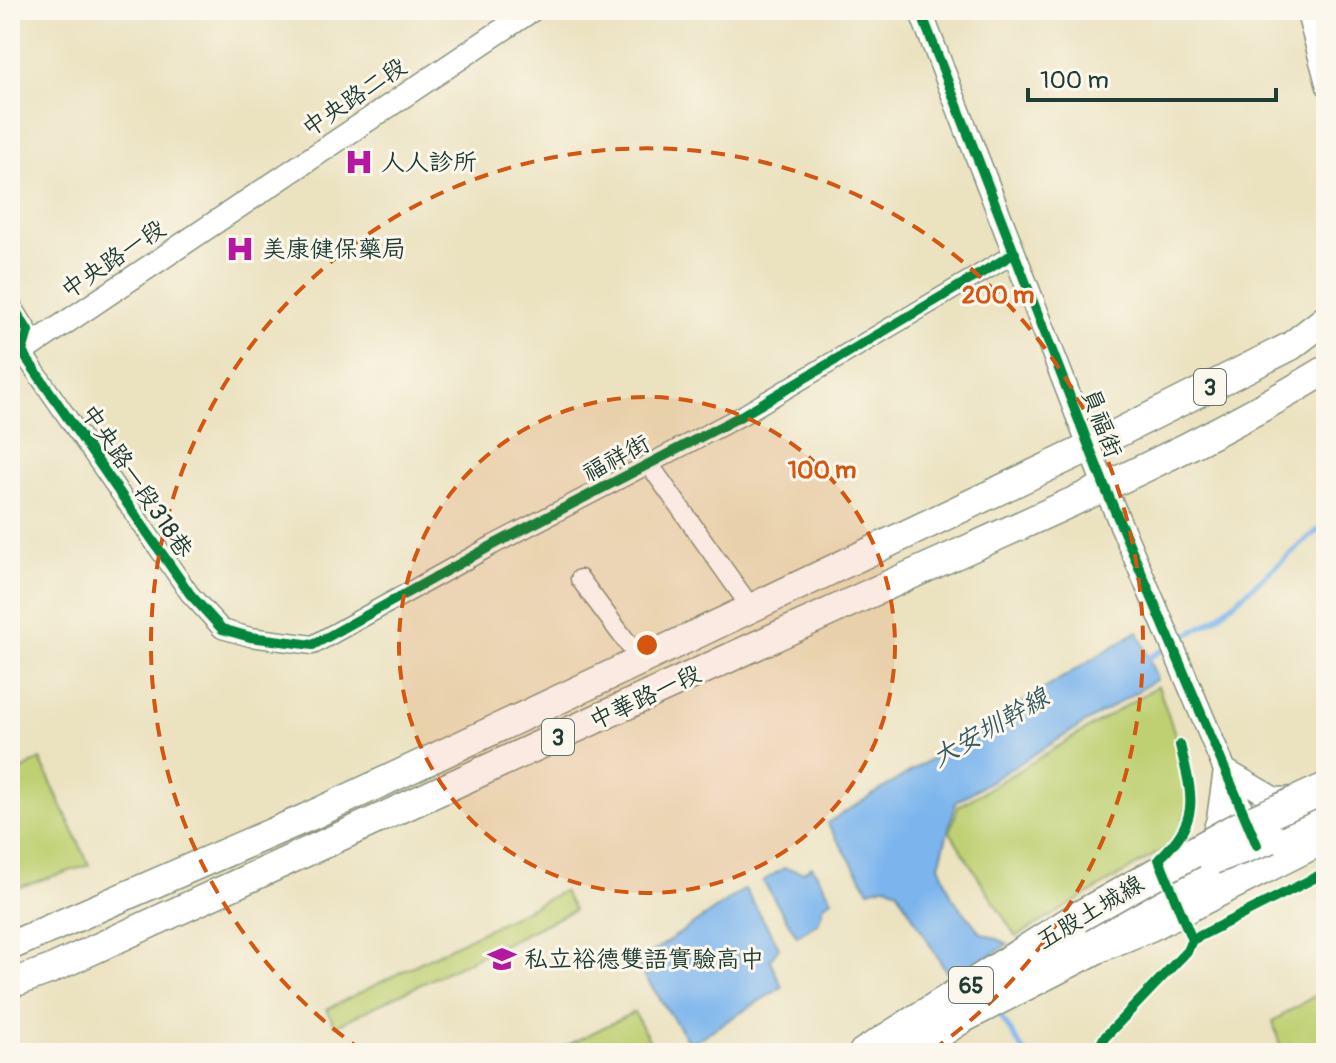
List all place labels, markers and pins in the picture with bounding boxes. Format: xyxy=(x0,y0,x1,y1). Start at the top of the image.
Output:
hospital icon: 人人診所 xyxy=(344,147,374,177)
place label: 人人診所 xyxy=(381,148,477,177)
hospital icon: 美康健保藥局 xyxy=(225,234,255,264)
place label: 美康健保藥局 xyxy=(262,235,406,264)
centre of rings xyxy=(633,631,661,659)
school or university icon: 私立裕德雙語實驗高中 xyxy=(487,944,517,974)
place label: 私立裕德雙語實驗高中 xyxy=(524,945,764,974)

